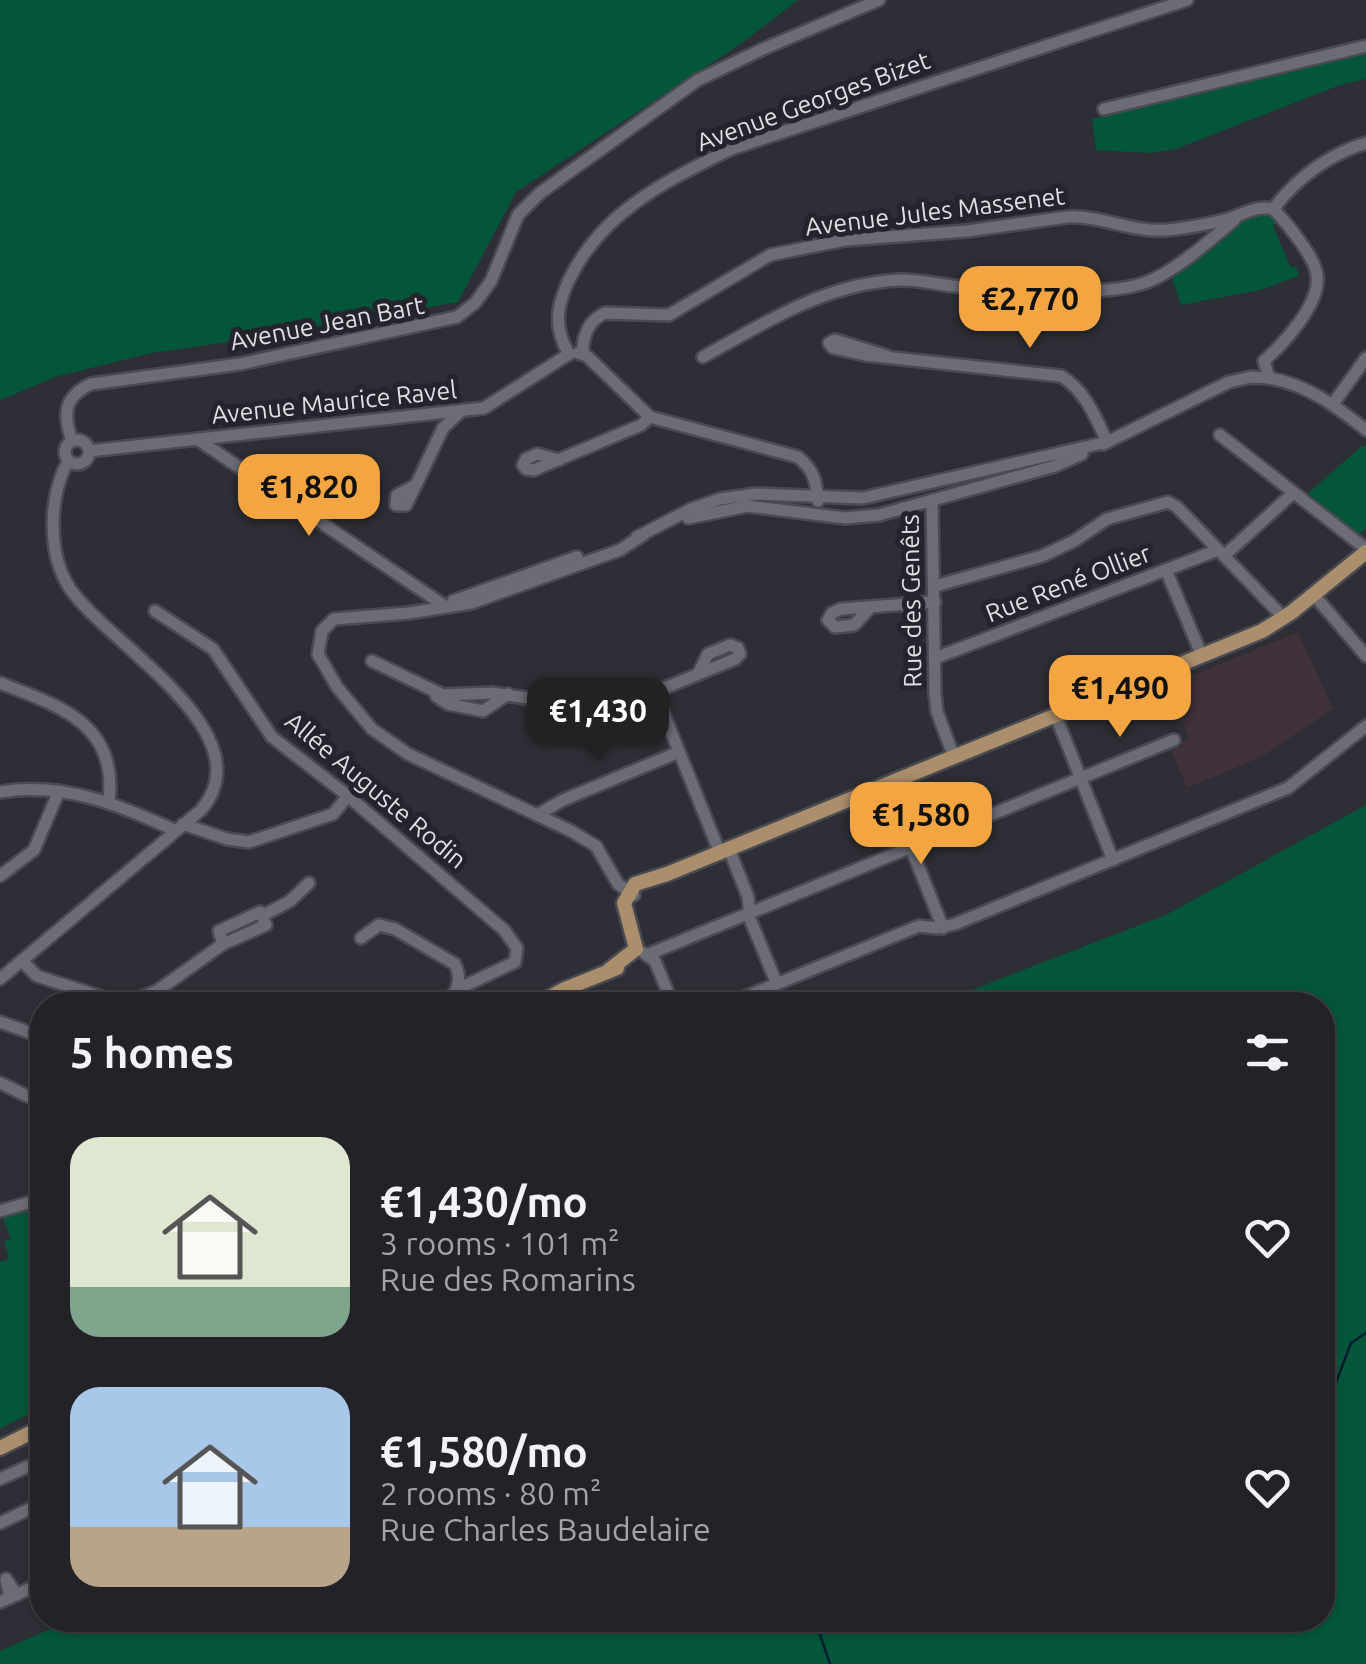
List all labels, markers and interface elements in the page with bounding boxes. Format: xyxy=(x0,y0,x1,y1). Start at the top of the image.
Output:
street label: Avenue Georges Bizet xyxy=(693,46,934,156)
street label: Avenue Jules Massenet xyxy=(804,181,1067,241)
pin: €2,770 xyxy=(949,266,1111,351)
text: €2,770 xyxy=(981,280,1079,316)
street label: Avenue Jean Bart xyxy=(228,290,426,356)
street label: Avenue Maurice Ravel xyxy=(210,375,458,429)
pin: €1,820 xyxy=(228,454,390,539)
text: €1,820 xyxy=(260,468,358,504)
street label: Rue des Genêts xyxy=(895,514,927,688)
street label: Rue René Ollier xyxy=(982,539,1155,627)
pin: €1,490 xyxy=(1039,655,1201,740)
text: €1,490 xyxy=(1071,669,1169,705)
pin: €1,430 xyxy=(517,678,679,763)
text: €1,430 xyxy=(549,692,647,728)
street label: Allée Auguste Rodin xyxy=(280,706,472,874)
pin: €1,580 xyxy=(840,782,1002,867)
text: €1,580 xyxy=(872,796,970,832)
icon: filters xyxy=(1240,1025,1295,1080)
text: 5 homes xyxy=(70,1029,234,1076)
icon: home xyxy=(150,1177,270,1297)
text: €1,430/mo xyxy=(380,1178,588,1225)
icon: heart xyxy=(1240,1210,1295,1265)
text: 3 rooms · 101 m² xyxy=(380,1225,620,1261)
text: Rue des Romarins xyxy=(380,1261,636,1297)
icon: home xyxy=(150,1427,270,1547)
text: €1,580/mo xyxy=(380,1428,588,1475)
icon: heart xyxy=(1240,1460,1295,1515)
text: 2 rooms · 80 m² xyxy=(380,1475,601,1511)
text: Rue Charles Baudelaire xyxy=(380,1511,711,1547)

